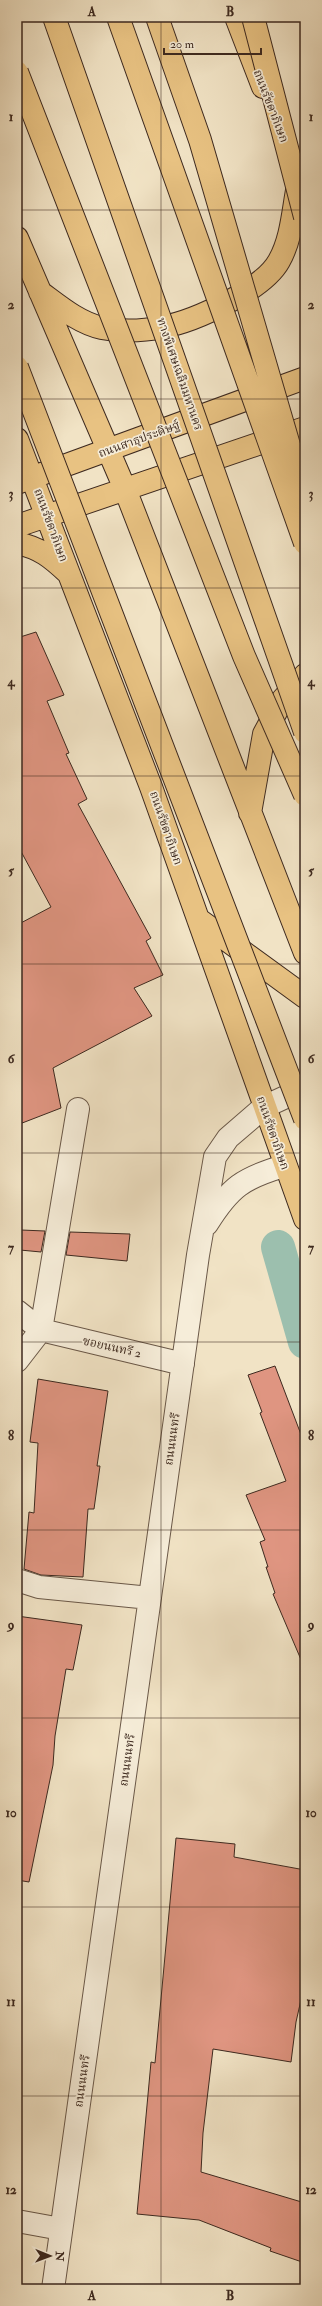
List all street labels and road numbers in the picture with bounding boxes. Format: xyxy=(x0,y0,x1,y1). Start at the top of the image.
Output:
street label: ถนนรัชดาภิเษก xyxy=(250,68,291,145)
street label: ทางพิเศษเฉลิมมหานคร xyxy=(153,316,206,433)
street label: ถนนสาธุประดิษฐ์ xyxy=(96,418,182,461)
street label: ถนนรัชดาภิเษก xyxy=(30,486,71,564)
street label: ถนนรัชดาภิเษก xyxy=(146,789,185,867)
street label: ถนนรัชดาภิเษก xyxy=(253,1094,292,1172)
street label: ซอยนนทรี 2 xyxy=(81,1333,143,1362)
street label: ถนนนนทรี xyxy=(161,1412,184,1466)
street label: ถนนนนทรี xyxy=(116,1733,139,1787)
street label: ถนนนนทรี xyxy=(71,2054,94,2108)

